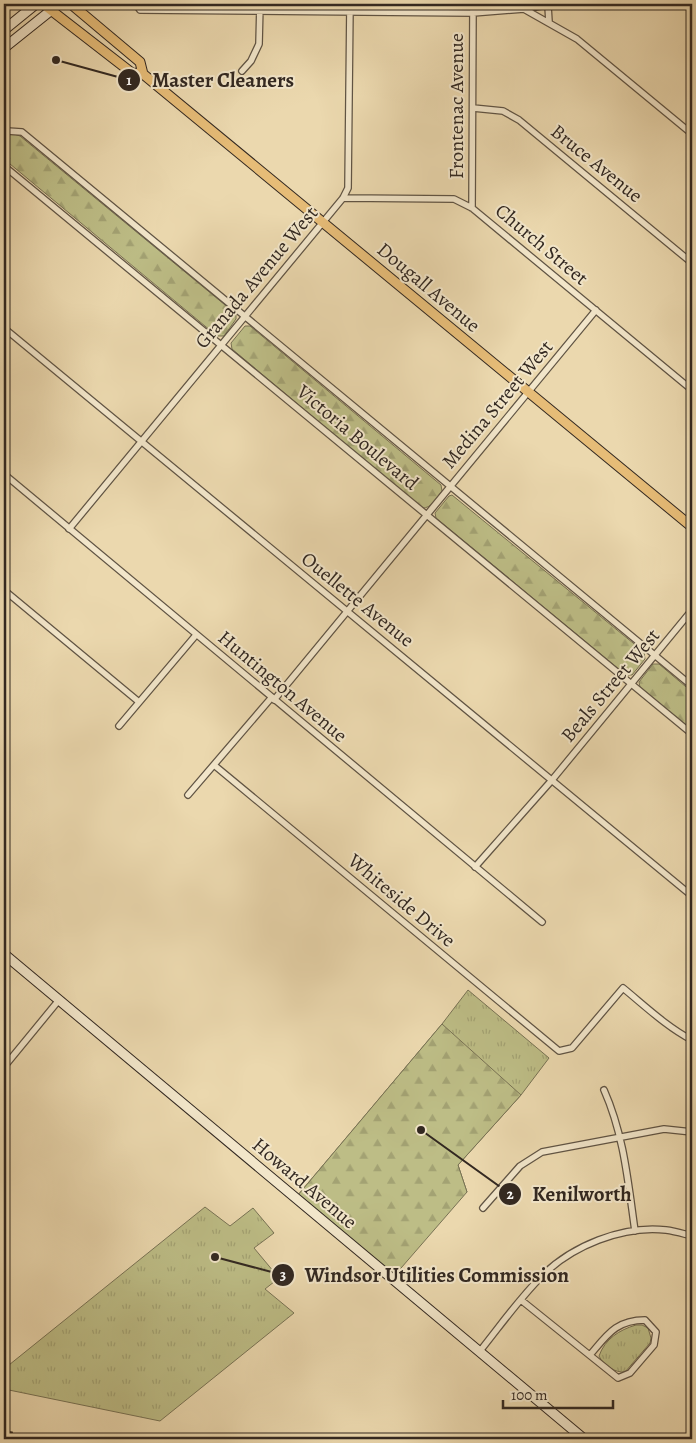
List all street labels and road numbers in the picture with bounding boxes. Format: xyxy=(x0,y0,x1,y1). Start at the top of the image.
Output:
street label: Frontenac Avenue xyxy=(443,33,470,179)
street label: Bruce Avenue xyxy=(545,118,648,209)
street label: Church Street xyxy=(489,197,594,292)
street label: Granada Avenue West xyxy=(189,200,324,354)
street label: Dougall Avenue xyxy=(371,236,486,339)
street label: Medina Street West xyxy=(436,334,559,474)
street label: Victoria Boulevard xyxy=(290,378,424,496)
street label: Ouellette Avenue xyxy=(296,545,420,653)
street label: Beals Street West xyxy=(555,622,666,748)
street label: Huntington Avenue xyxy=(212,624,353,749)
street label: Whiteside Drive xyxy=(341,847,461,953)
street label: Howard Avenue xyxy=(247,1132,363,1235)

